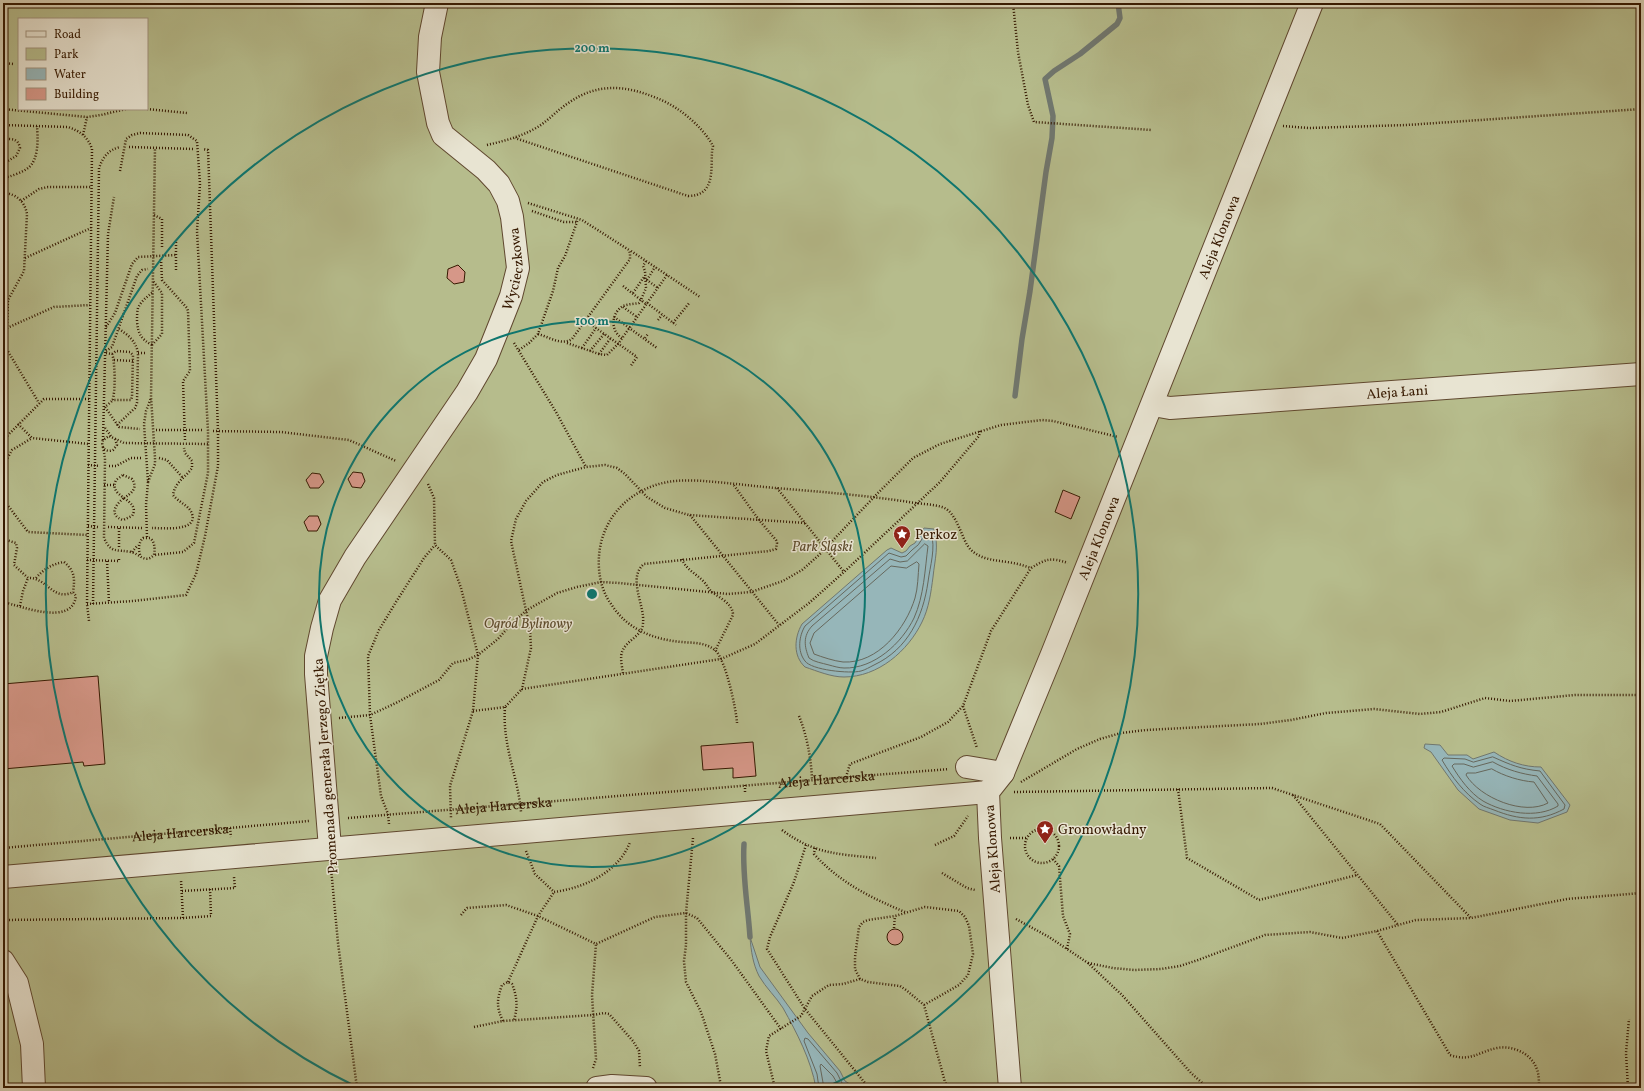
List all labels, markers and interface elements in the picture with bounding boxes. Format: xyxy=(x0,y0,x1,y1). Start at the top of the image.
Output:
legend xyxy=(18,18,148,110)
text: Road xyxy=(54,27,81,43)
text: 200 m xyxy=(574,41,610,57)
text: Park xyxy=(54,47,79,63)
text: Water xyxy=(54,67,86,83)
text: Building xyxy=(54,87,99,103)
street label: Aleja Klonowa xyxy=(1195,192,1245,282)
street label: Wycieczkowa xyxy=(498,226,529,313)
text: 100 m xyxy=(575,314,609,330)
street label: Aleja Łani xyxy=(1366,381,1429,405)
street label: Aleja Klonowa xyxy=(1075,493,1125,583)
place icon: Perkoz xyxy=(892,524,912,549)
place label: Perkoz xyxy=(915,526,957,545)
park label: Park Śląski xyxy=(792,537,853,557)
centre of rings xyxy=(585,587,599,601)
park label: Ogród Bylinowy xyxy=(484,615,573,634)
street label: Promenada generała Jerzego Ziętka xyxy=(309,657,344,875)
street label: Aleja Harcerska xyxy=(777,767,876,794)
street label: Aleja Harcerska xyxy=(454,793,553,820)
street label: Aleja Klonowa xyxy=(981,804,1006,894)
place icon: Gromowładny xyxy=(1035,819,1055,844)
street label: Aleja Harcerska xyxy=(131,820,230,848)
place label: Gromowładny xyxy=(1058,821,1147,840)

